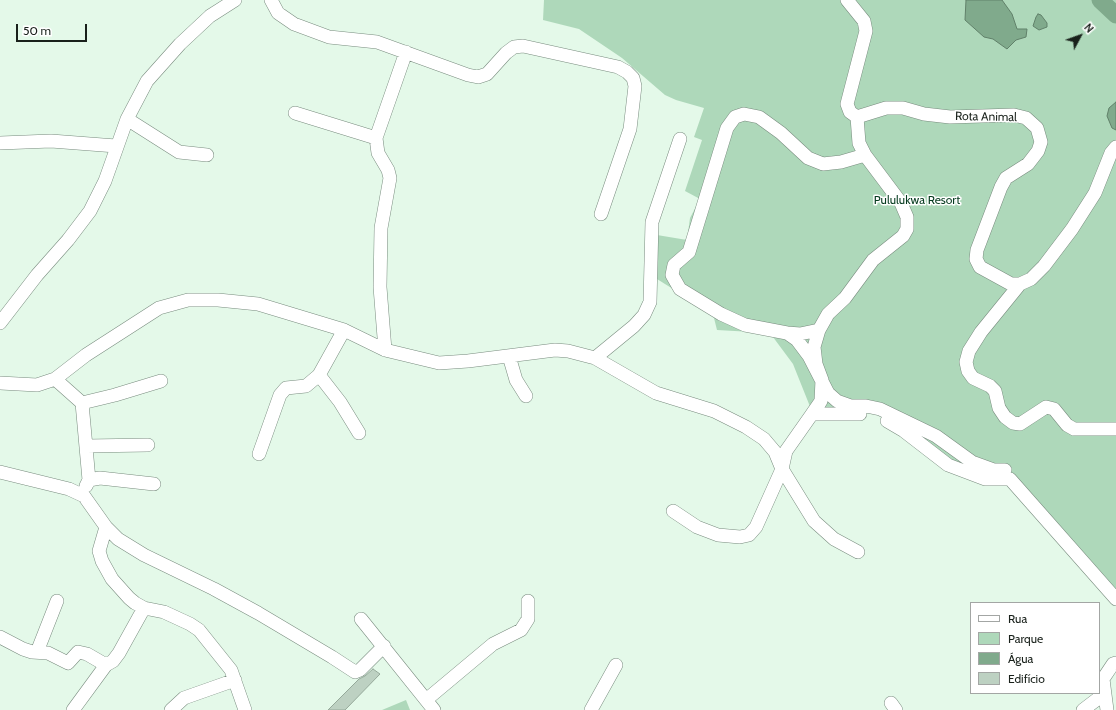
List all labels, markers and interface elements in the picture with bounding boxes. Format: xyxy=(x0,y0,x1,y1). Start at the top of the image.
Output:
scale bar xyxy=(18,16,89,42)
north arrow xyxy=(1060,16,1100,56)
text: N xyxy=(1081,21,1097,36)
text: 50 m xyxy=(23,23,51,38)
street label: Rota Animal xyxy=(955,109,1017,125)
park label: Pululukwa Resort xyxy=(874,193,960,207)
legend xyxy=(970,602,1100,694)
text: Rua xyxy=(1008,611,1027,626)
text: Parque xyxy=(1008,631,1043,646)
text: Água xyxy=(1008,651,1033,666)
text: Edifício xyxy=(1008,671,1045,686)

